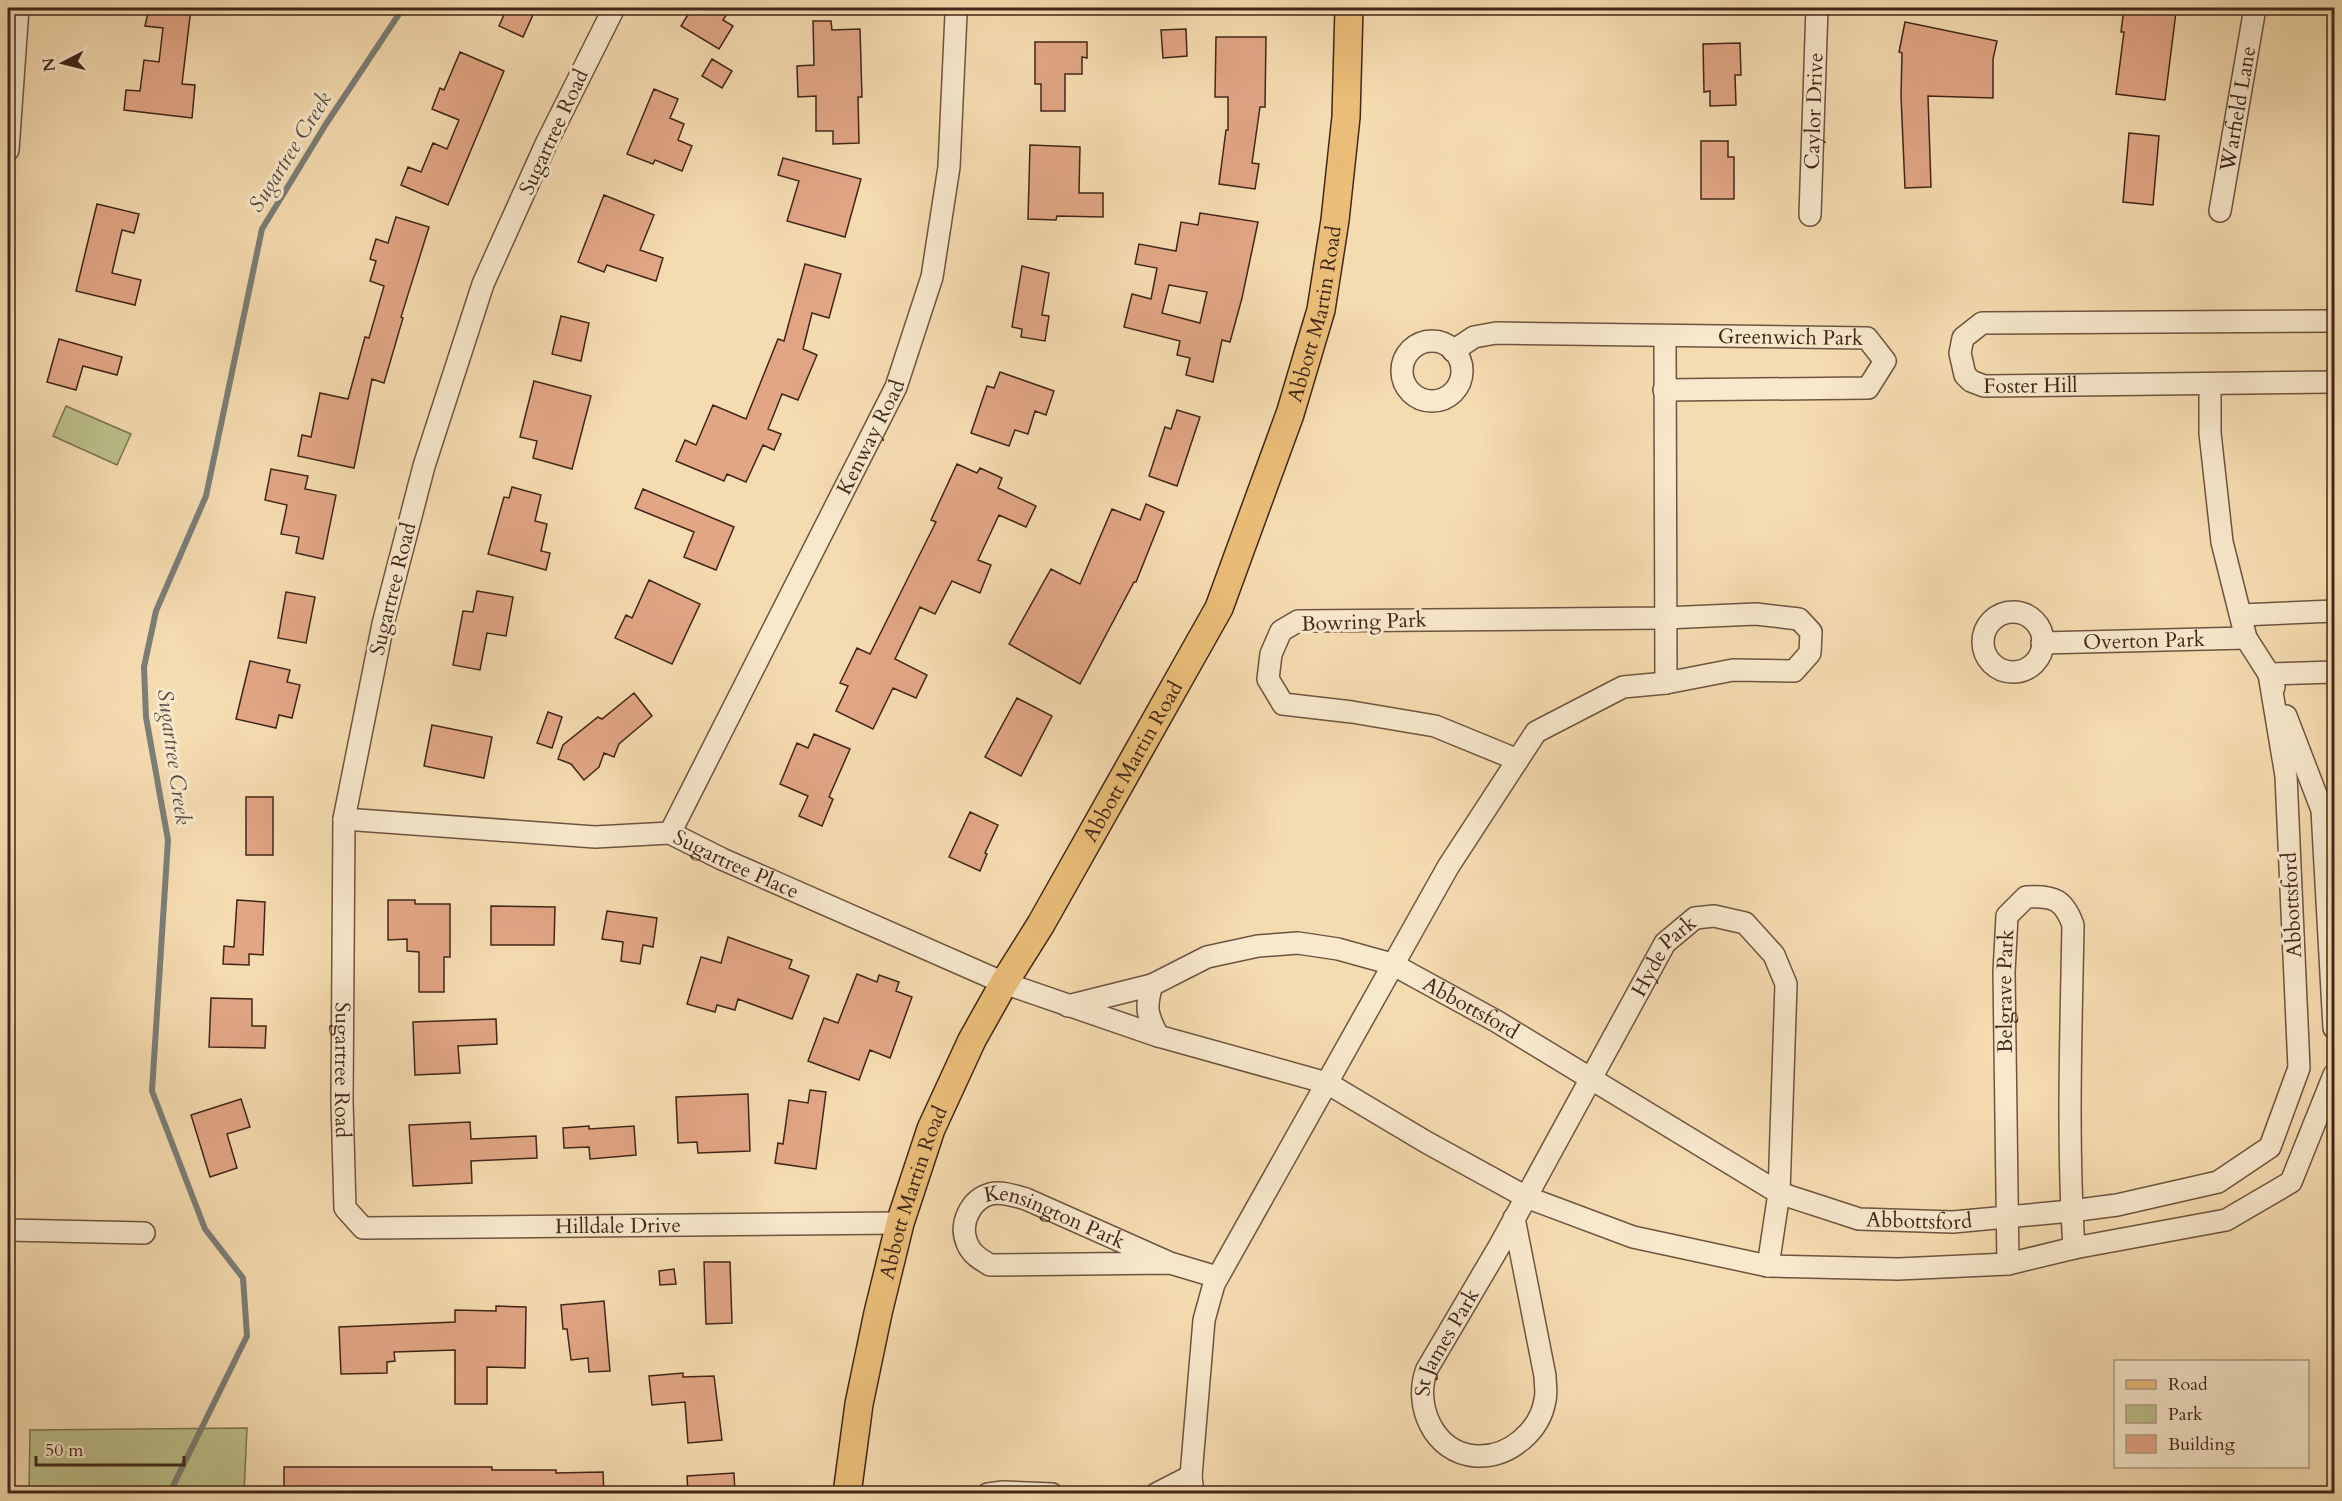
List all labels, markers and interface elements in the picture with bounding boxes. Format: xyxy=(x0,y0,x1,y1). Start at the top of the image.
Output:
north arrow xyxy=(33,33,93,93)
street label: Warfield Lane xyxy=(2212,44,2263,174)
street label: Caylor Drive xyxy=(1797,52,1830,170)
text: N xyxy=(37,56,61,73)
street label: Sugartree Road xyxy=(512,64,596,200)
water label: Sugartree Creek xyxy=(241,86,339,218)
street label: Abbott Martin Road xyxy=(1280,224,1348,406)
street label: Greenwich Park xyxy=(1718,321,1864,352)
street label: Foster Hill xyxy=(1983,370,2078,401)
street label: Kenway Road xyxy=(829,376,912,500)
street label: Sugartree Road xyxy=(363,520,423,658)
street label: Bowring Park xyxy=(1301,605,1428,639)
street label: Overton Park xyxy=(2083,624,2206,656)
street label: Abbott Martin Road xyxy=(1076,676,1190,847)
water label: Sugartree Creek xyxy=(150,687,198,827)
street label: Sugartree Place xyxy=(668,822,804,906)
street label: Abbottsford xyxy=(2275,851,2309,959)
street label: Hyde Park xyxy=(1624,908,1703,1002)
street label: Belgrave Park xyxy=(1989,928,2021,1053)
street label: Abbottsford xyxy=(1418,969,1524,1046)
street label: Sugartree Road xyxy=(327,1002,358,1138)
street label: Abbott Martin Road xyxy=(872,1101,954,1283)
street label: Kensington Park xyxy=(982,1178,1130,1256)
street label: Abbottsford xyxy=(1866,1205,1973,1236)
street label: Hilldale Drive xyxy=(555,1211,681,1241)
street label: St James Park xyxy=(1408,1282,1486,1397)
legend xyxy=(2114,1360,2309,1468)
text: Road xyxy=(2168,1372,2208,1397)
text: Park xyxy=(2168,1402,2203,1427)
scale bar xyxy=(36,1429,184,1467)
text: Building xyxy=(2168,1432,2236,1457)
text: 50 m xyxy=(45,1438,84,1463)

